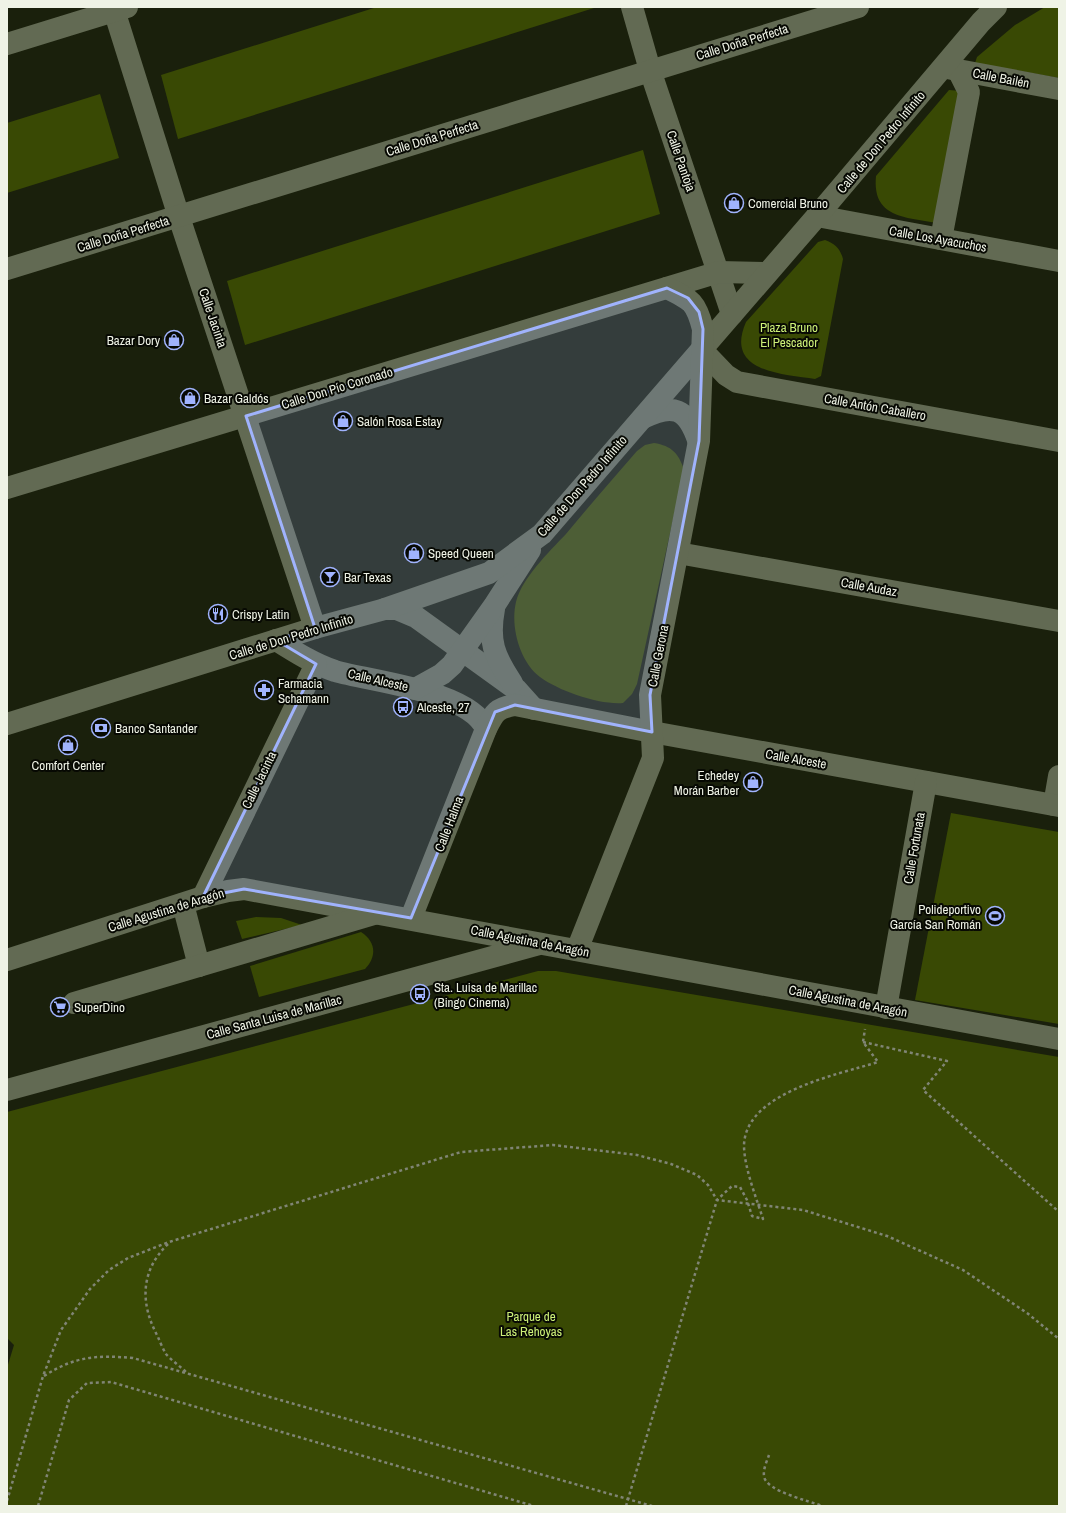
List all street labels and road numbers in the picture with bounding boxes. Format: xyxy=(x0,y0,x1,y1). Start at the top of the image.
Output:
street label: Calle Doña Perfecta xyxy=(694,20,790,64)
street label: Calle Bailén xyxy=(971,64,1031,92)
street label: Calle de Don Pedro Infinito xyxy=(833,87,929,197)
street label: Calle Doña Perfecta xyxy=(384,116,480,160)
street label: Calle Pantoja xyxy=(663,128,699,194)
street label: Calle Doña Perfecta xyxy=(75,212,171,256)
street label: Calle Los Ayacuchos xyxy=(888,222,988,256)
street label: Calle Jacinta xyxy=(195,286,231,350)
street label: Calle Don Pío Coronado xyxy=(279,363,395,413)
street label: Calle Antón Caballero xyxy=(823,390,927,424)
street label: Calle de Don Pedro Infinito xyxy=(533,432,631,540)
street label: Calle Audaz xyxy=(840,574,898,600)
street label: Calle de Don Pedro Infinito xyxy=(227,610,355,664)
street label: Calle Gerona xyxy=(644,623,672,688)
street label: Calle Alceste xyxy=(346,665,410,695)
street label: Calle Alceste xyxy=(764,745,828,773)
street label: Calle Jacinta xyxy=(238,749,280,811)
street label: Calle Halma xyxy=(431,794,467,854)
street label: Calle Fortunata xyxy=(899,811,929,885)
street label: Calle Agustina de Aragón xyxy=(106,884,226,936)
street label: Calle Agustina de Aragón xyxy=(469,921,591,961)
street label: Calle Agustina de Aragón xyxy=(787,981,909,1021)
street label: Calle Santa Luisa de Marillac xyxy=(205,991,343,1043)

